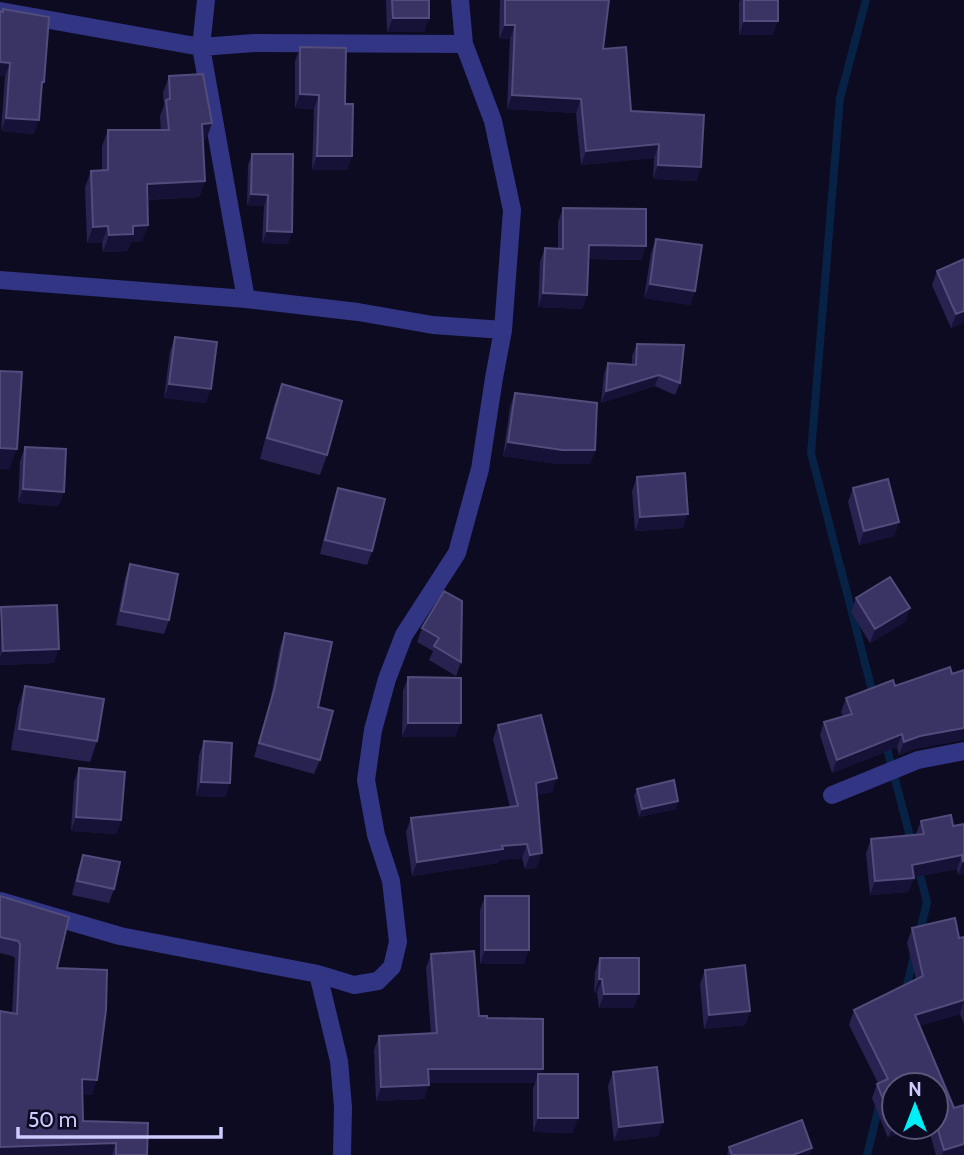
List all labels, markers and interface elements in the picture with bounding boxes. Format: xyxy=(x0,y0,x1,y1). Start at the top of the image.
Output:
north arrow xyxy=(880,1071,950,1141)
text: N xyxy=(908,1078,922,1101)
scale bar xyxy=(18,1096,220,1140)
text: 50 m xyxy=(28,1107,77,1132)

